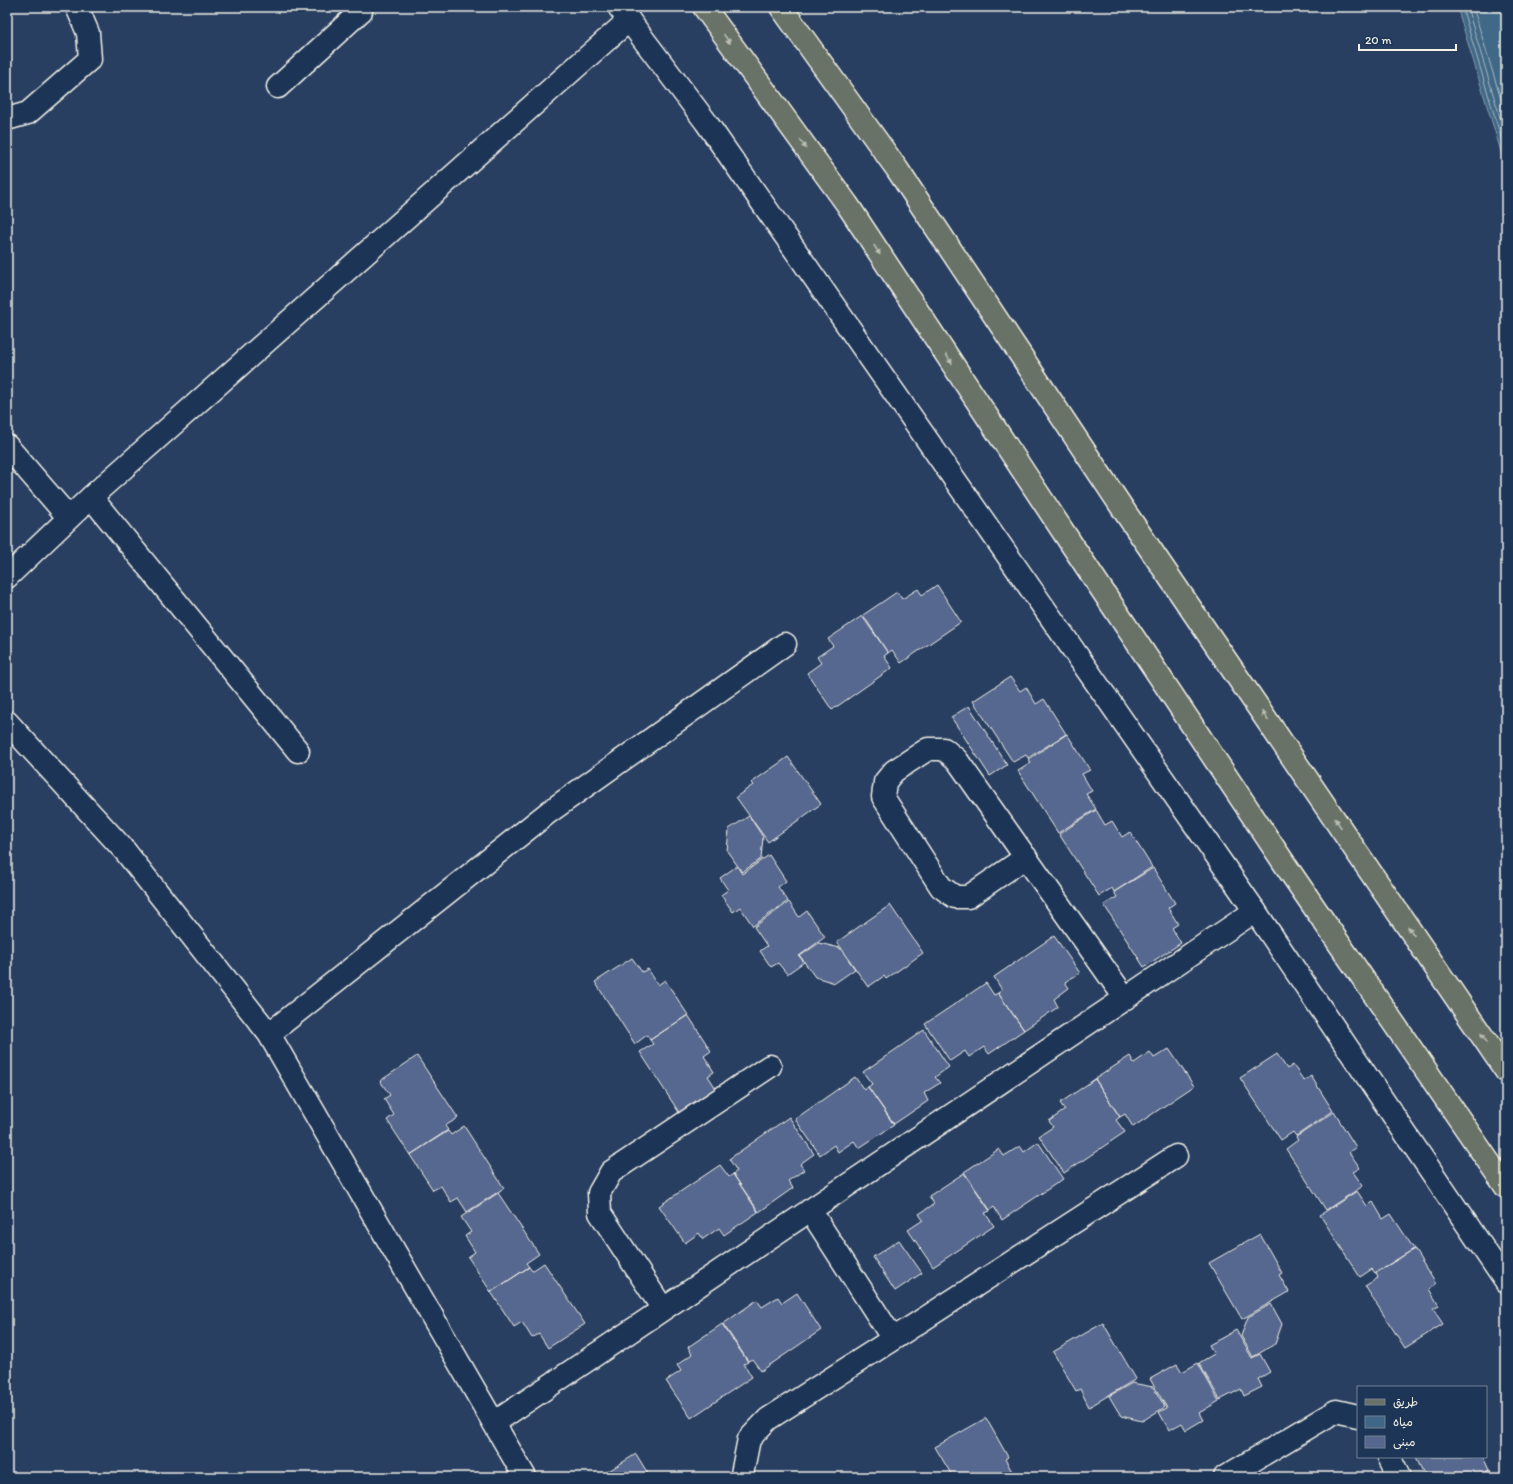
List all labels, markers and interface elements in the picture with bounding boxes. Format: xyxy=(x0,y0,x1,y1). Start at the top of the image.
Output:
scale bar xyxy=(1359,26,1456,52)
one-way arrow xyxy=(722,33,731,44)
text: 20 m xyxy=(1365,33,1392,47)
one-way arrow xyxy=(799,138,807,149)
one-way arrow xyxy=(874,244,881,256)
one-way arrow xyxy=(945,354,953,364)
one-way arrow xyxy=(1261,711,1269,721)
one-way arrow xyxy=(1334,818,1342,829)
one-way arrow xyxy=(1407,926,1415,936)
one-way arrow xyxy=(1480,1033,1488,1044)
legend xyxy=(1357,1386,1487,1458)
text: طريق xyxy=(1393,1395,1418,1409)
text: مياه xyxy=(1393,1415,1413,1429)
text: مبنى xyxy=(1393,1435,1416,1450)

